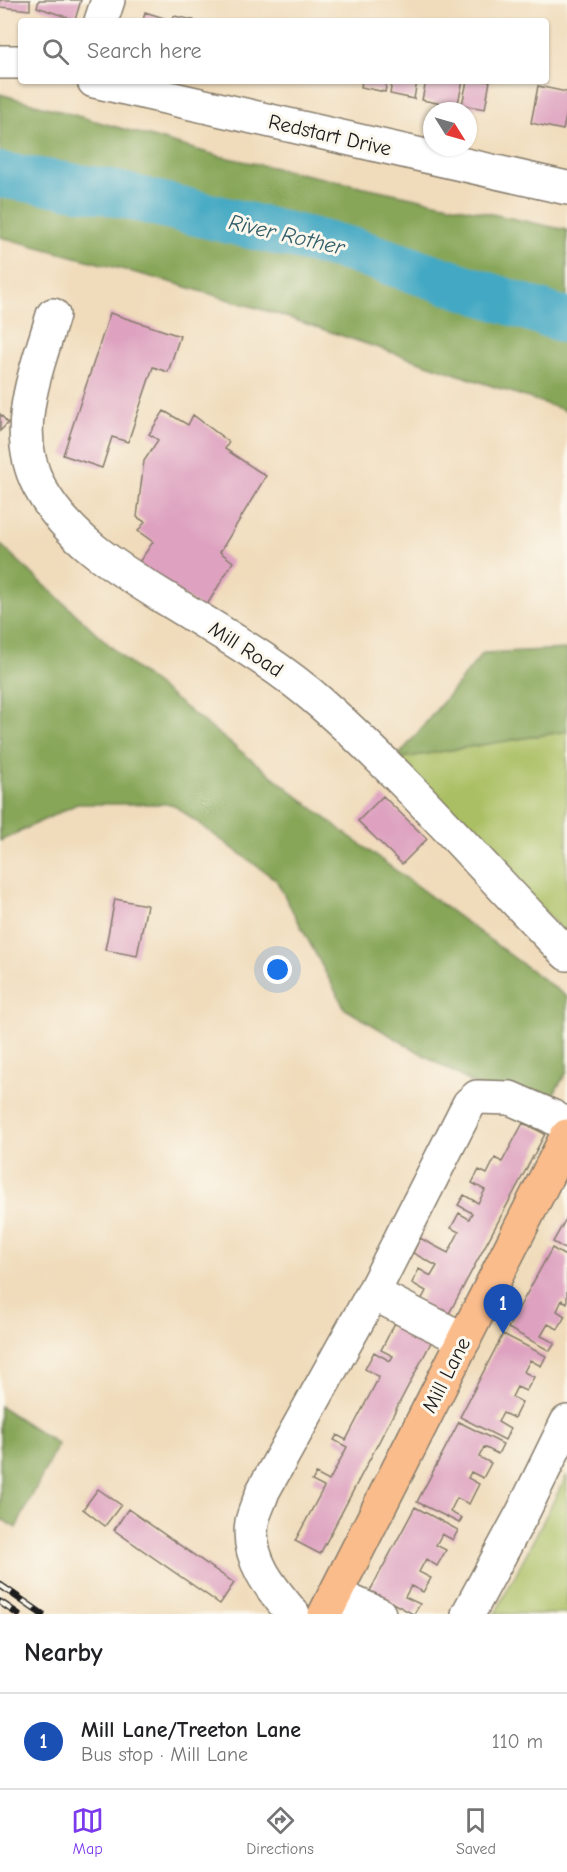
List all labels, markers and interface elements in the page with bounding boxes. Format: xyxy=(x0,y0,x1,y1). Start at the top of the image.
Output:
search box xyxy=(18,18,549,84)
icon: search xyxy=(39,35,72,68)
text: Search here xyxy=(87,38,202,64)
north arrow xyxy=(423,102,477,156)
street label: Redstart Drive xyxy=(266,109,394,161)
water label: River Rother xyxy=(226,209,348,261)
street label: Mill Road xyxy=(204,616,288,682)
your location xyxy=(263,955,292,984)
pin: 1 xyxy=(484,1284,522,1334)
street label: Mill Lane xyxy=(417,1333,475,1417)
text: Nearby xyxy=(24,1638,103,1668)
text: Mill Lane/Treeton Lane xyxy=(81,1717,301,1743)
text: 1 xyxy=(40,1730,47,1753)
text: 110 m xyxy=(492,1730,543,1753)
text: Bus stop · Mill Lane xyxy=(81,1743,248,1766)
tab: Map xyxy=(71,1804,104,1858)
tab: Directions xyxy=(246,1804,314,1858)
tab: Saved xyxy=(456,1804,496,1858)

